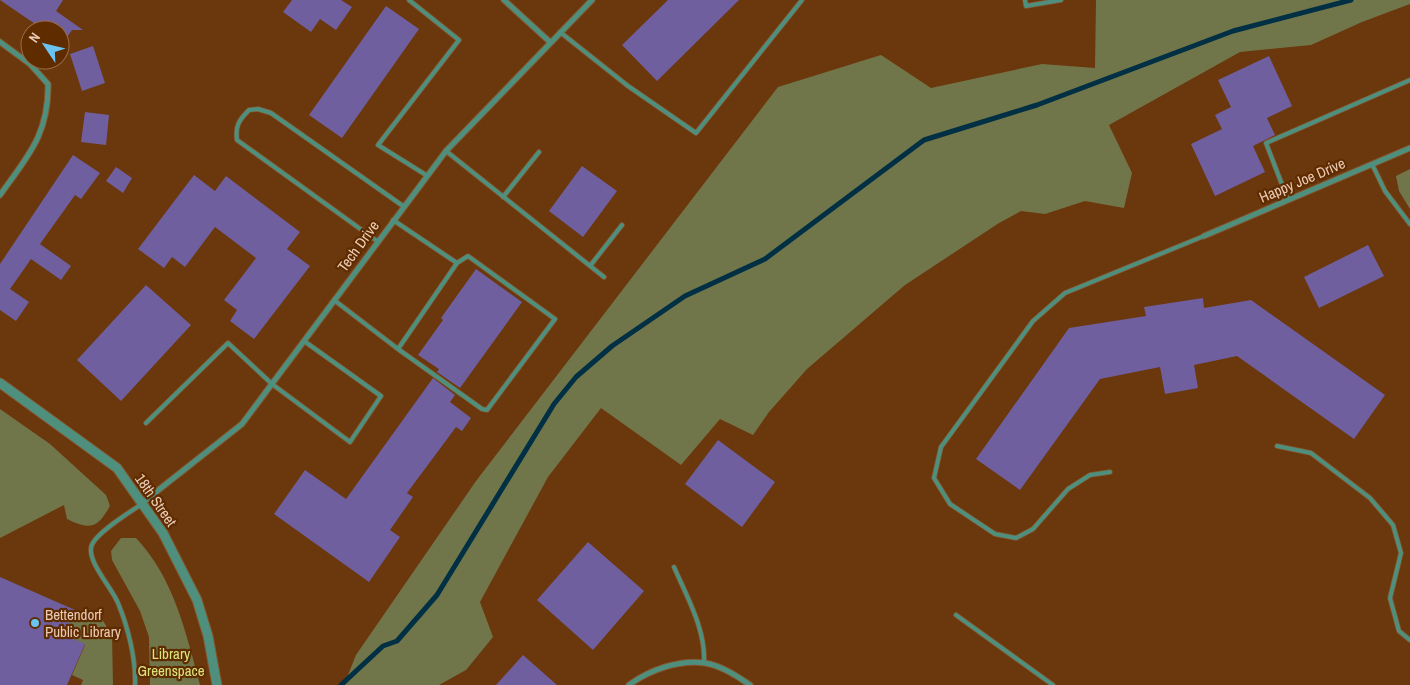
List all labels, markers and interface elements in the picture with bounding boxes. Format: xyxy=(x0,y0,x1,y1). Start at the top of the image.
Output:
north arrow xyxy=(20,20,70,70)
text: N xyxy=(25,29,44,46)
street label: Happy Joe Drive xyxy=(1256,152,1348,208)
street label: Tech Drive xyxy=(332,216,384,276)
street label: 18th Street xyxy=(130,469,182,531)
place label: Bettendorf Public Library xyxy=(45,604,122,642)
marker: Bettendorf Public Library xyxy=(29,617,41,629)
park label: Library Greenspace xyxy=(137,643,205,681)

